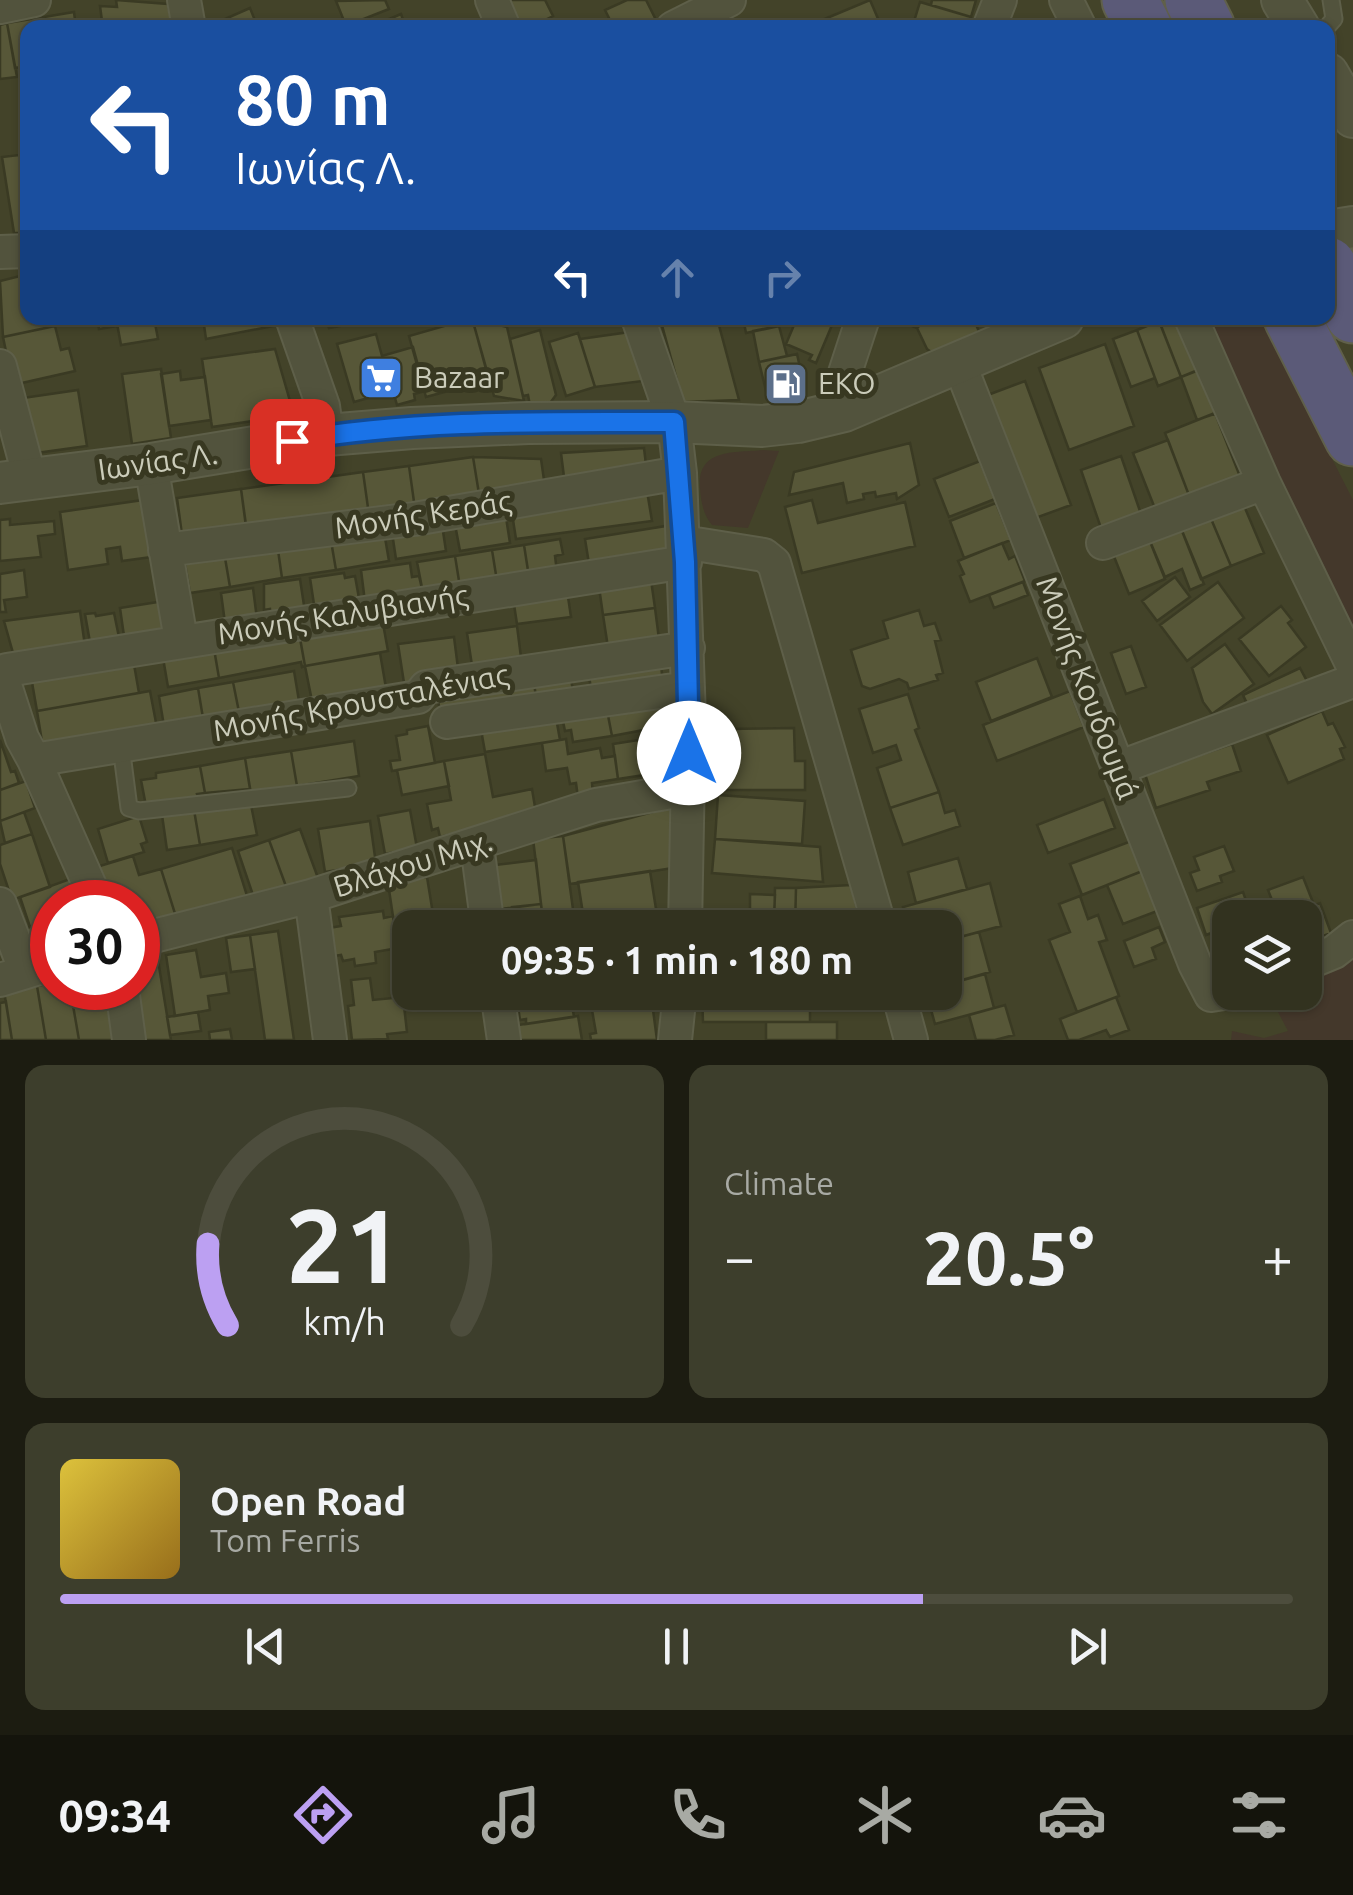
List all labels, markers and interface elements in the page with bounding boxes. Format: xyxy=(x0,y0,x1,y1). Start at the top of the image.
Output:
icon: left xyxy=(70,60,200,190)
text: 80 m xyxy=(235,60,391,138)
text: Ιωνίας Λ. xyxy=(235,142,416,193)
icon: left xyxy=(545,250,600,305)
icon: ahead xyxy=(650,250,705,305)
icon: right xyxy=(755,250,810,305)
supermarket icon: Bazaar xyxy=(358,355,404,401)
place label: Bazaar xyxy=(414,360,505,394)
fuel station icon: EKO xyxy=(763,361,809,407)
place label: EKO xyxy=(818,366,876,400)
pin xyxy=(250,399,335,484)
icon: arrive xyxy=(265,414,320,469)
street label: Ιωνίας Λ. xyxy=(96,436,220,486)
street label: Μονής Κεράς xyxy=(332,483,514,545)
street label: Μονής Κουδουμά xyxy=(1030,572,1146,804)
street label: Μονής Καλυβιανής xyxy=(215,577,471,651)
street label: Μονής Κρουσταλένιας xyxy=(210,657,512,747)
position arrow xyxy=(637,701,741,805)
street label: Βλάχου Μιχ. xyxy=(329,823,496,903)
speed limit sign: 30 xyxy=(30,880,160,1010)
map controls xyxy=(1212,900,1322,1010)
button: layers xyxy=(1212,900,1322,1010)
text: 09:35 · 1 min · 180 m xyxy=(501,939,853,981)
text: Climate xyxy=(724,1165,834,1201)
text: 21 xyxy=(286,1186,403,1303)
text: 20.5° xyxy=(923,1215,1094,1299)
text: − xyxy=(724,1226,755,1287)
text: + xyxy=(1262,1226,1293,1287)
text: km/h xyxy=(303,1302,386,1342)
text: Open Road xyxy=(210,1480,406,1522)
text: Tom Ferris xyxy=(210,1522,360,1558)
icon: previous xyxy=(238,1619,293,1674)
icon: pause xyxy=(649,1619,704,1674)
icon: next xyxy=(1060,1619,1115,1674)
icon: directions xyxy=(288,1780,358,1850)
icon: music xyxy=(476,1780,546,1850)
icon: phone xyxy=(663,1780,733,1850)
icon: climate xyxy=(850,1780,920,1850)
icon: car xyxy=(1037,1780,1107,1850)
icon: filters xyxy=(1224,1780,1294,1850)
text: 09:34 xyxy=(59,1790,171,1841)

